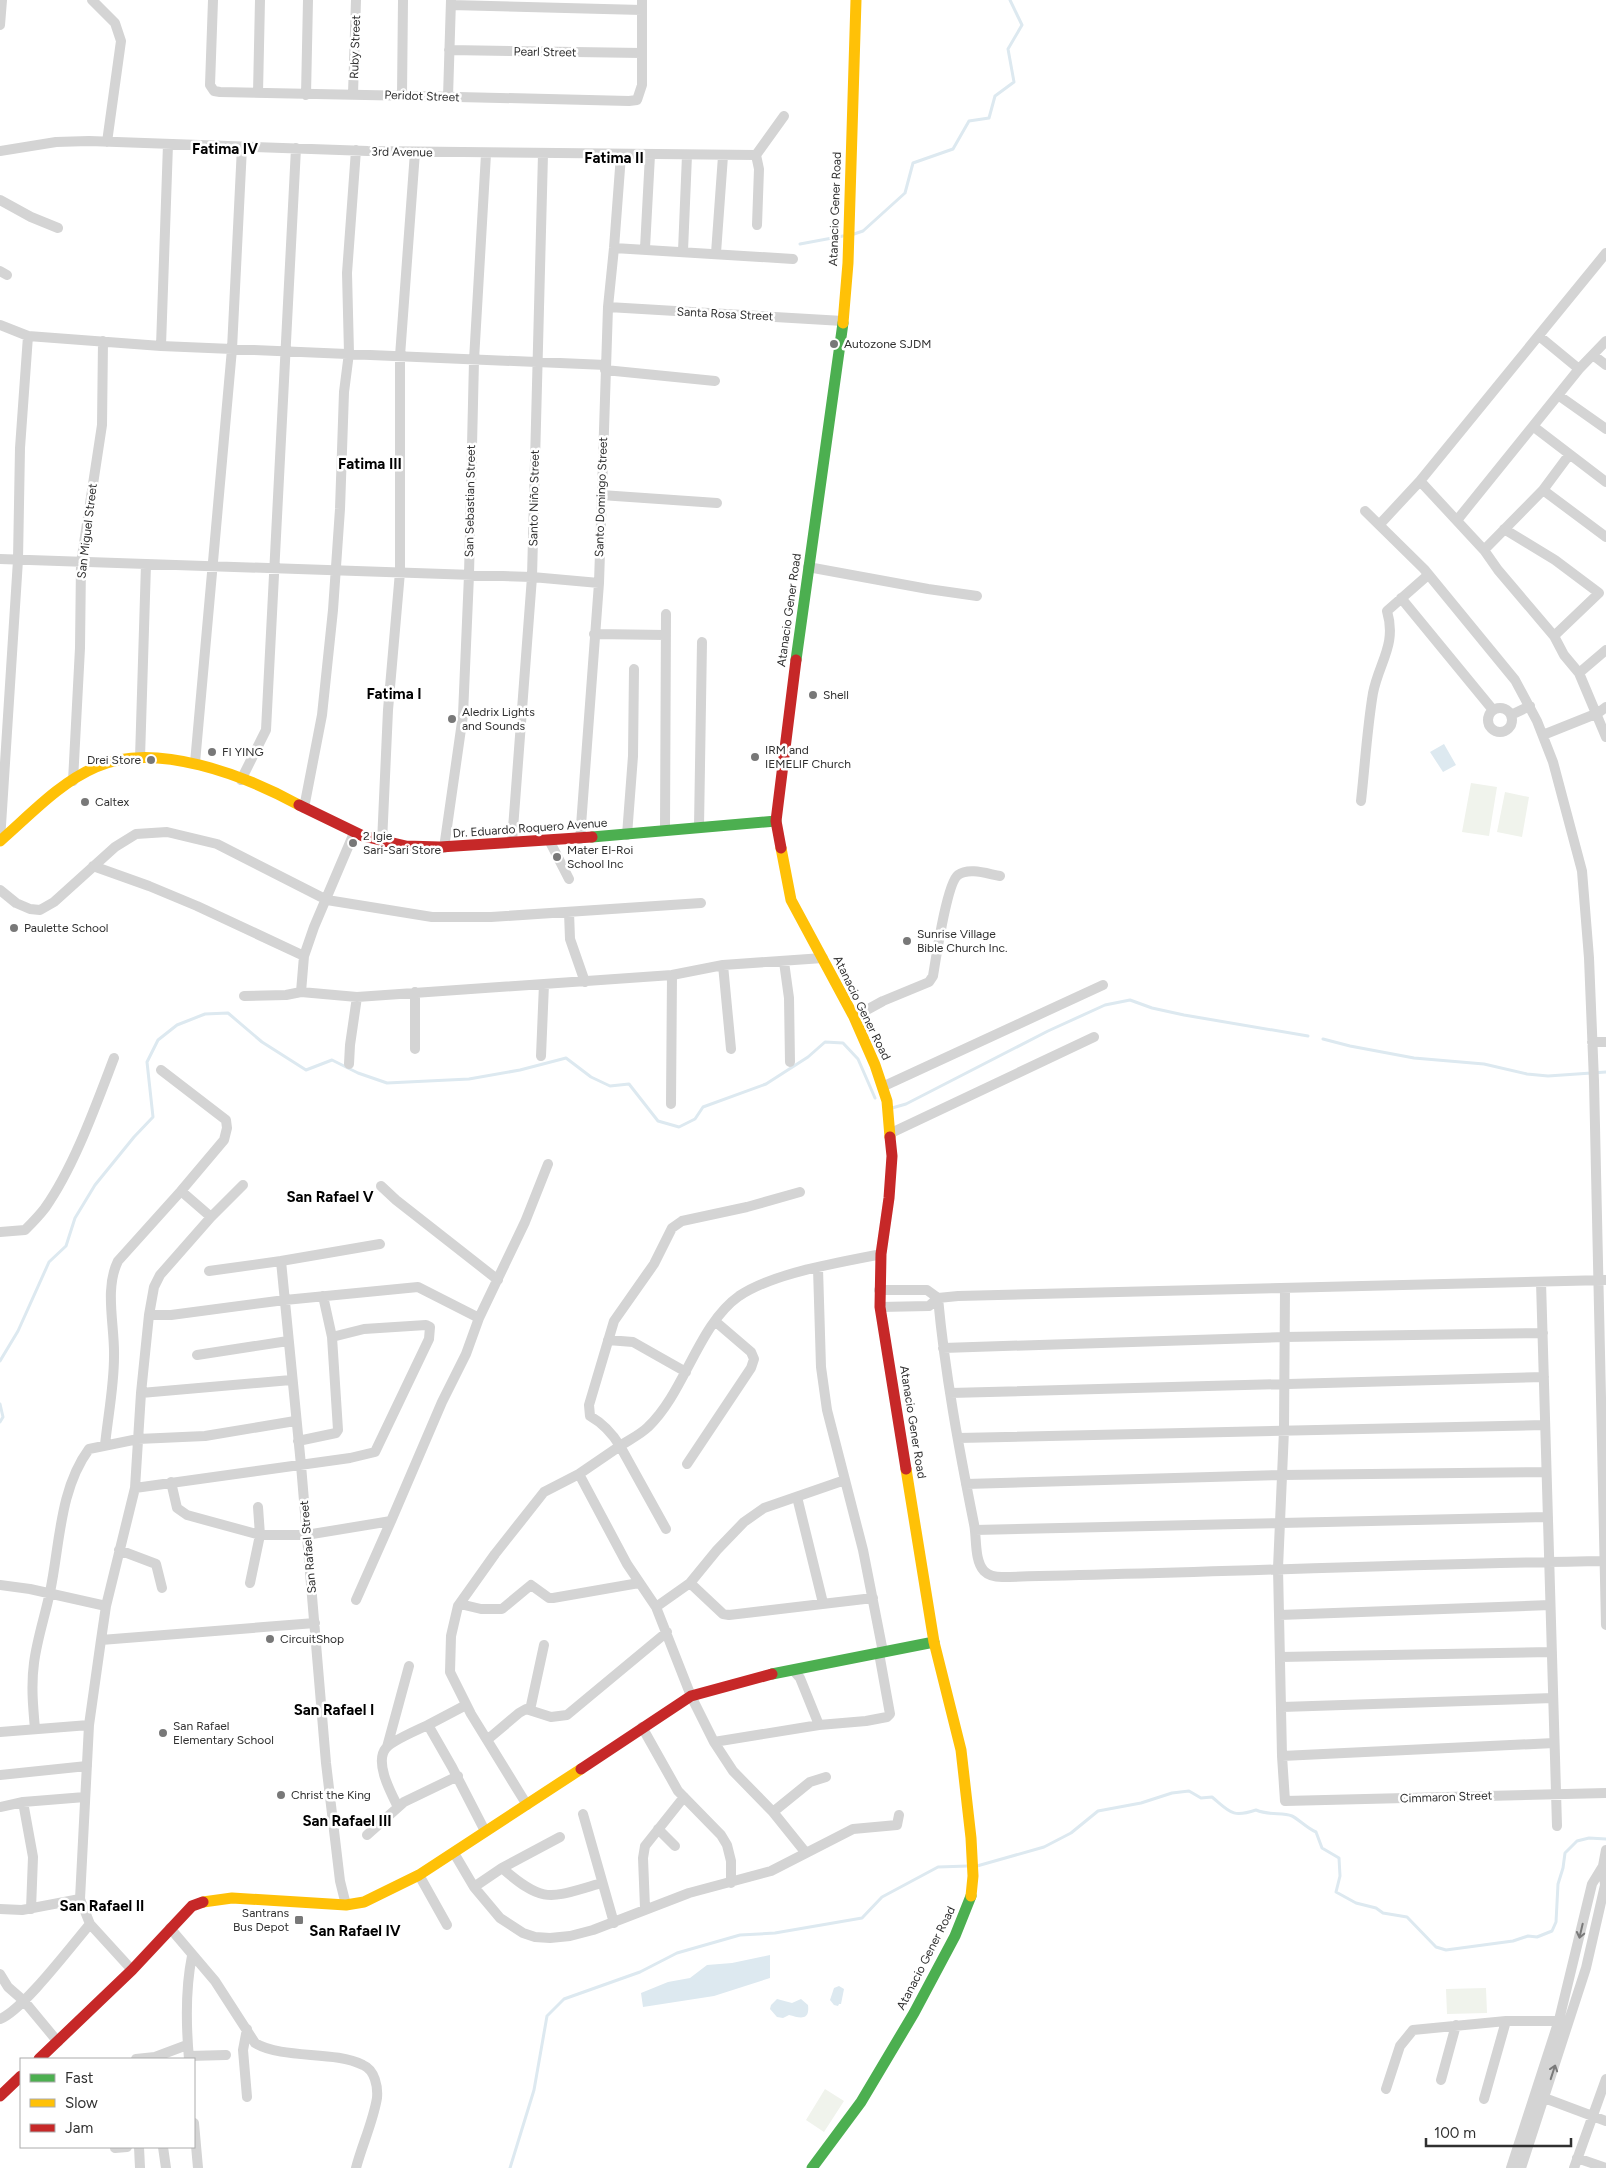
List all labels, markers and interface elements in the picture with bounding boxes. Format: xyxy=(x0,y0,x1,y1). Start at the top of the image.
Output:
street label: Ruby Street xyxy=(347,14,363,79)
street label: Pearl Street xyxy=(513,44,577,60)
street label: Peridot Street xyxy=(384,88,460,104)
district label: Fatima IV xyxy=(192,140,258,158)
street label: 3rd Avenue xyxy=(371,144,433,160)
district label: Fatima II xyxy=(584,149,644,167)
street label: Atanacio Gener Road xyxy=(826,152,844,266)
street label: Santa Rosa Street xyxy=(676,304,774,324)
place label: Autozone SJDM xyxy=(844,337,931,351)
marker: Autozone SJDM xyxy=(828,338,840,350)
street label: Santo Domingo Street xyxy=(592,436,610,557)
street label: San Sebastian Street xyxy=(462,444,478,557)
street label: Santo Niño Street xyxy=(526,449,542,547)
district label: Fatima III xyxy=(338,455,402,473)
street label: San Miguel Street xyxy=(74,482,100,579)
street label: Atanacio Gener Road xyxy=(774,552,804,668)
district label: Fatima I xyxy=(366,685,422,703)
place label: Shell xyxy=(823,688,849,702)
marker: Shell xyxy=(807,689,819,701)
place label: Aledrix Lights and Sounds xyxy=(462,705,535,733)
marker: Aledrix Lights and Sounds xyxy=(446,713,458,725)
place label: IRM and IEMELIF Church xyxy=(765,743,851,771)
place label: FI YING xyxy=(222,745,264,759)
marker: FI YING xyxy=(206,746,218,758)
marker: IRM and IEMELIF Church xyxy=(749,751,761,763)
place label: Drei Store xyxy=(87,753,141,767)
marker: Drei Store xyxy=(145,754,157,766)
place label: Caltex xyxy=(95,795,129,809)
marker: Caltex xyxy=(79,796,91,808)
street label: Dr. Eduardo Roquero Avenue xyxy=(452,816,608,840)
place label: 2 Igie Sari-Sari Store xyxy=(363,829,442,857)
marker: 2 Igie Sari-Sari Store xyxy=(347,837,359,849)
place label: Mater El-Roi School Inc xyxy=(567,843,633,871)
marker: Mater El-Roi School Inc xyxy=(551,851,563,863)
place label: Paulette School xyxy=(24,921,109,935)
marker: Paulette School xyxy=(8,922,20,934)
place label: Sunrise Village Bible Church Inc. xyxy=(917,927,1008,955)
marker: Sunrise Village Bible Church Inc. xyxy=(901,935,913,947)
street label: Atanacio Gener Road xyxy=(831,954,893,1062)
district label: San Rafael V xyxy=(287,1188,374,1206)
street label: Atanacio Gener Road xyxy=(897,1364,929,1480)
street label: San Rafael Street xyxy=(297,1500,319,1594)
place label: CircuitShop xyxy=(280,1632,344,1646)
marker: CircuitShop xyxy=(264,1633,276,1645)
district label: San Rafael I xyxy=(294,1701,374,1719)
place label: San Rafael Elementary School xyxy=(173,1719,274,1747)
marker: San Rafael Elementary School xyxy=(157,1727,169,1739)
place label: Christ the King xyxy=(291,1788,371,1802)
street label: Cimmaron Street xyxy=(1400,1788,1493,1806)
marker: Christ the King xyxy=(275,1789,287,1801)
district label: San Rafael III xyxy=(302,1812,392,1830)
district label: San Rafael II xyxy=(60,1897,144,1915)
street label: Atanacio Gener Road xyxy=(894,1904,958,2012)
place label: Santrans Bus Depot xyxy=(233,1906,289,1934)
marker: Santrans Bus Depot xyxy=(293,1914,305,1926)
district label: San Rafael IV xyxy=(309,1922,401,1940)
one-way arrow xyxy=(1576,1923,1585,1939)
legend xyxy=(20,2058,195,2148)
one-way arrow xyxy=(1549,2065,1558,2080)
text: Fast xyxy=(65,2069,94,2087)
text: Slow xyxy=(65,2094,98,2112)
scale bar xyxy=(1426,2116,1571,2148)
text: Jam xyxy=(65,2119,93,2137)
text: 100 m xyxy=(1434,2124,1476,2142)

